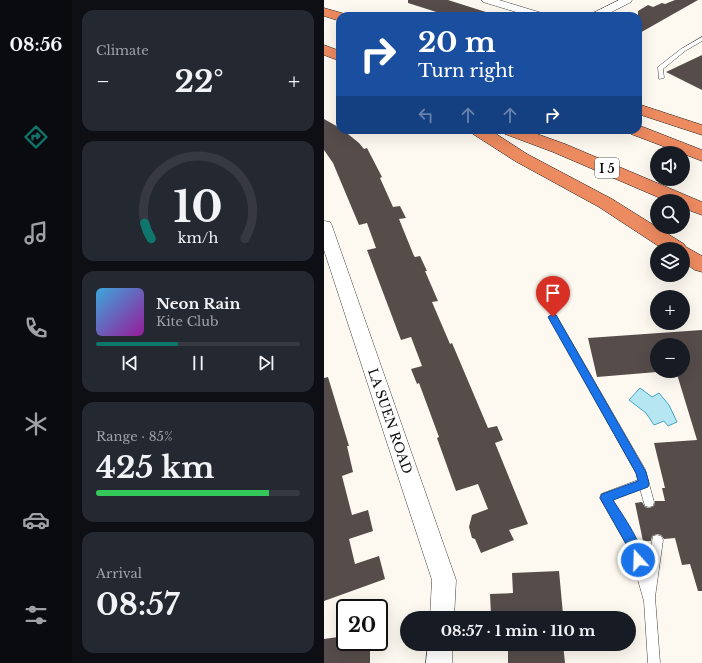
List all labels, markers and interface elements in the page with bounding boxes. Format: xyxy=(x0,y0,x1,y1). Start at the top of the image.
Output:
text: 20 m xyxy=(418,25,496,60)
icon: right xyxy=(352,28,404,80)
text: 08:56 xyxy=(10,34,62,56)
text: Climate xyxy=(96,42,149,59)
text: Turn right xyxy=(418,60,514,82)
text: 22° xyxy=(174,63,223,100)
text: − xyxy=(96,68,110,95)
text: + xyxy=(288,68,300,95)
icon: left xyxy=(415,104,437,126)
icon: ahead xyxy=(457,104,479,126)
icon: ahead xyxy=(499,104,521,126)
icon: right xyxy=(541,104,563,126)
icon: directions xyxy=(22,123,50,151)
map controls xyxy=(650,146,690,378)
button: sound xyxy=(650,146,690,186)
road number: I 5 xyxy=(595,158,619,178)
text: 10 xyxy=(173,182,223,233)
button: search xyxy=(650,194,690,234)
icon: music xyxy=(22,219,50,247)
text: km/h xyxy=(178,228,218,246)
button: layers xyxy=(650,242,690,282)
pin xyxy=(536,276,570,317)
icon: arrive xyxy=(542,282,564,304)
button: + xyxy=(650,290,690,330)
text: Neon Rain xyxy=(156,294,240,313)
text: Kite Club xyxy=(156,313,219,330)
icon: phone xyxy=(22,314,50,342)
button: − xyxy=(650,338,690,378)
icon: previous xyxy=(119,352,141,374)
icon: pause xyxy=(187,352,209,374)
icon: next xyxy=(255,352,277,374)
street label: LA SUEN ROAD xyxy=(364,366,416,476)
icon: climate xyxy=(22,410,50,438)
text: Range · 85% xyxy=(96,428,173,445)
text: 425 km xyxy=(96,449,214,486)
icon: car xyxy=(22,506,50,534)
position arrow xyxy=(617,539,659,581)
text: Arrival xyxy=(96,565,142,582)
text: 08:57 xyxy=(96,586,180,623)
speed limit sign: 20 xyxy=(336,599,388,651)
icon: filters xyxy=(22,601,50,629)
text: 08:57 · 1 min · 110 m xyxy=(441,621,595,640)

